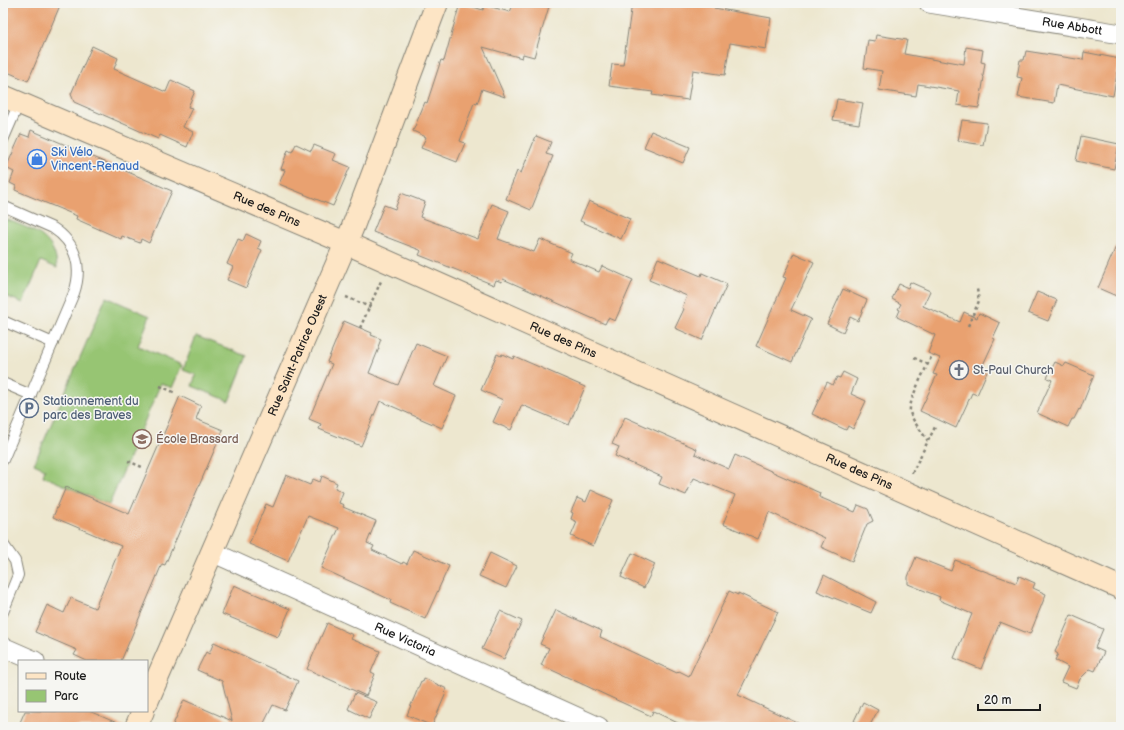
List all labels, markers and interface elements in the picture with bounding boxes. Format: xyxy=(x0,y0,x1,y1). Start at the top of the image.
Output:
street label: Rue Abbott xyxy=(1041,14,1104,38)
place label: Ski Vélo Vincent-Renaud xyxy=(51,145,139,174)
shop icon: Ski Vélo Vincent-Renaud xyxy=(26,148,48,170)
street label: Rue des Pins xyxy=(231,188,303,230)
street label: Rue Saint-Patrice Ouest xyxy=(264,292,330,418)
street label: Rue des Pins xyxy=(527,318,599,361)
church icon: St-Paul Church xyxy=(948,359,970,381)
place label: St-Paul Church xyxy=(973,363,1054,378)
place label: Stationnement du parc des Braves xyxy=(43,394,139,423)
parking icon: Stationnement du parc des Braves xyxy=(18,397,40,419)
school or university icon: École Brassard xyxy=(131,428,153,450)
place label: École Brassard xyxy=(156,431,239,447)
street label: Rue des Pins xyxy=(823,450,895,493)
street label: Rue Victoria xyxy=(372,619,439,660)
legend xyxy=(18,660,148,712)
text: Route xyxy=(54,669,86,684)
scale bar xyxy=(978,686,1040,712)
text: Parc xyxy=(54,689,78,704)
text: 20 m xyxy=(984,693,1011,708)

